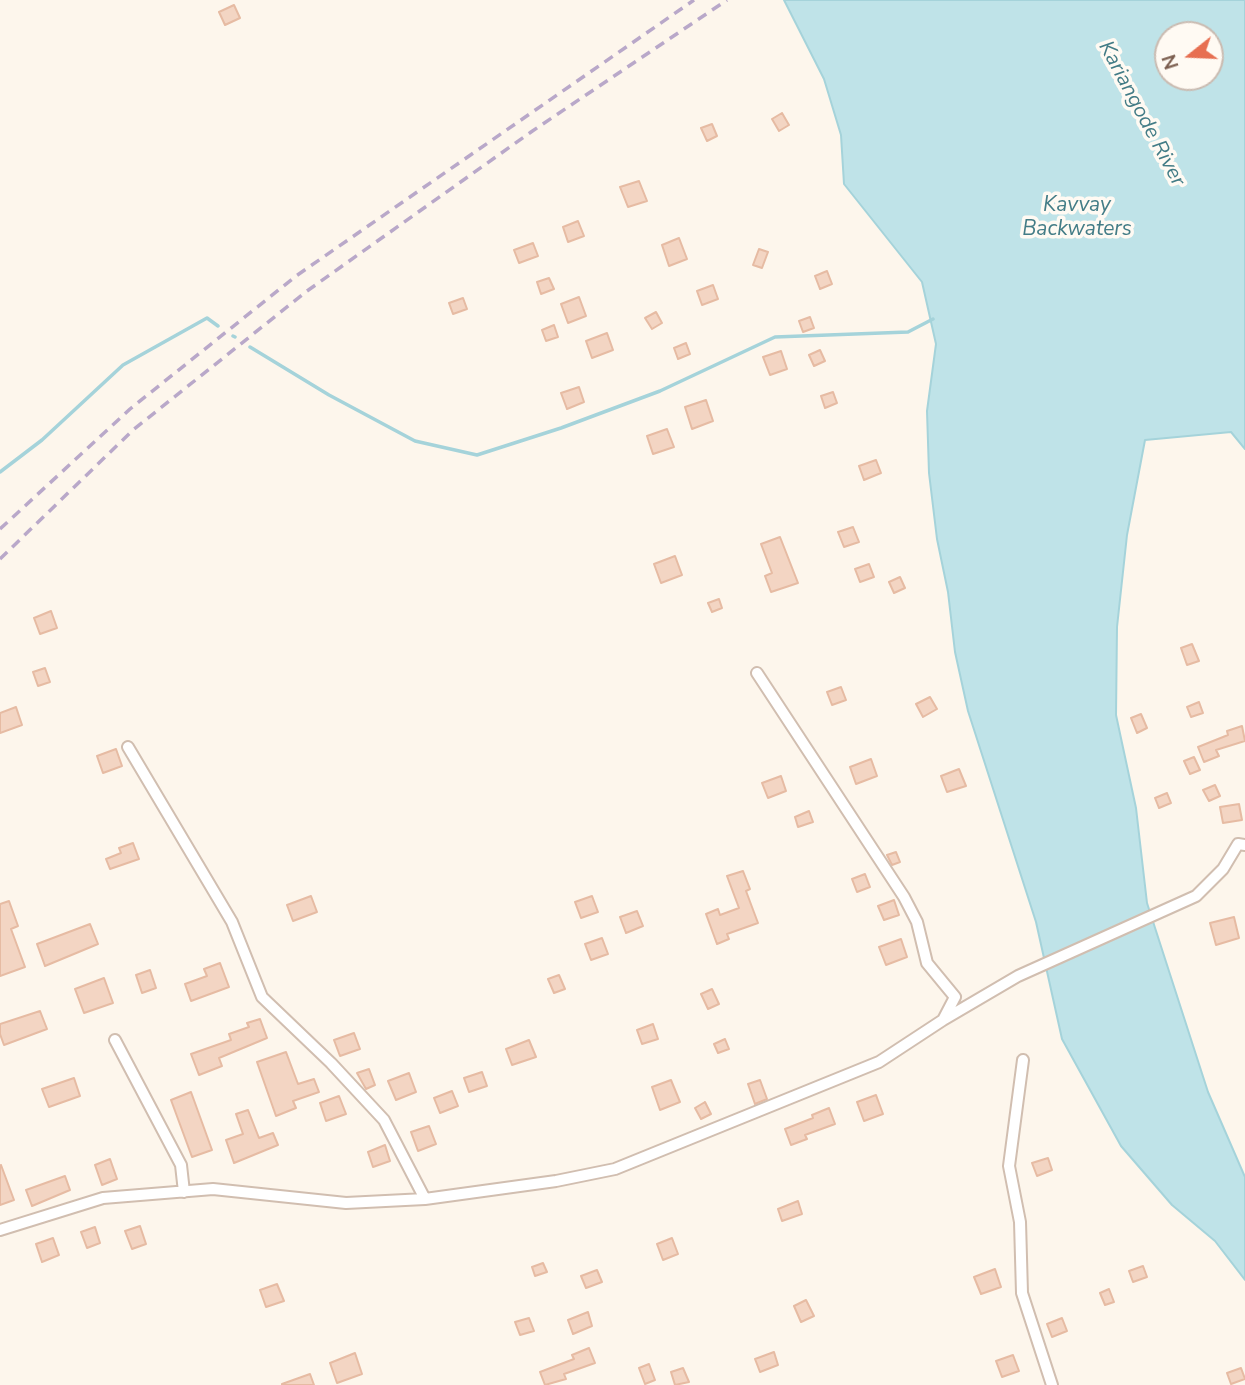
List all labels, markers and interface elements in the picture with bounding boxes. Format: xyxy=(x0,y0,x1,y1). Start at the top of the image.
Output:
north arrow xyxy=(1154,21,1224,91)
water label: Kariangode River xyxy=(1092,37,1190,191)
text: N xyxy=(1156,51,1185,73)
water label: Kavvay Backwaters xyxy=(1022,193,1132,243)

